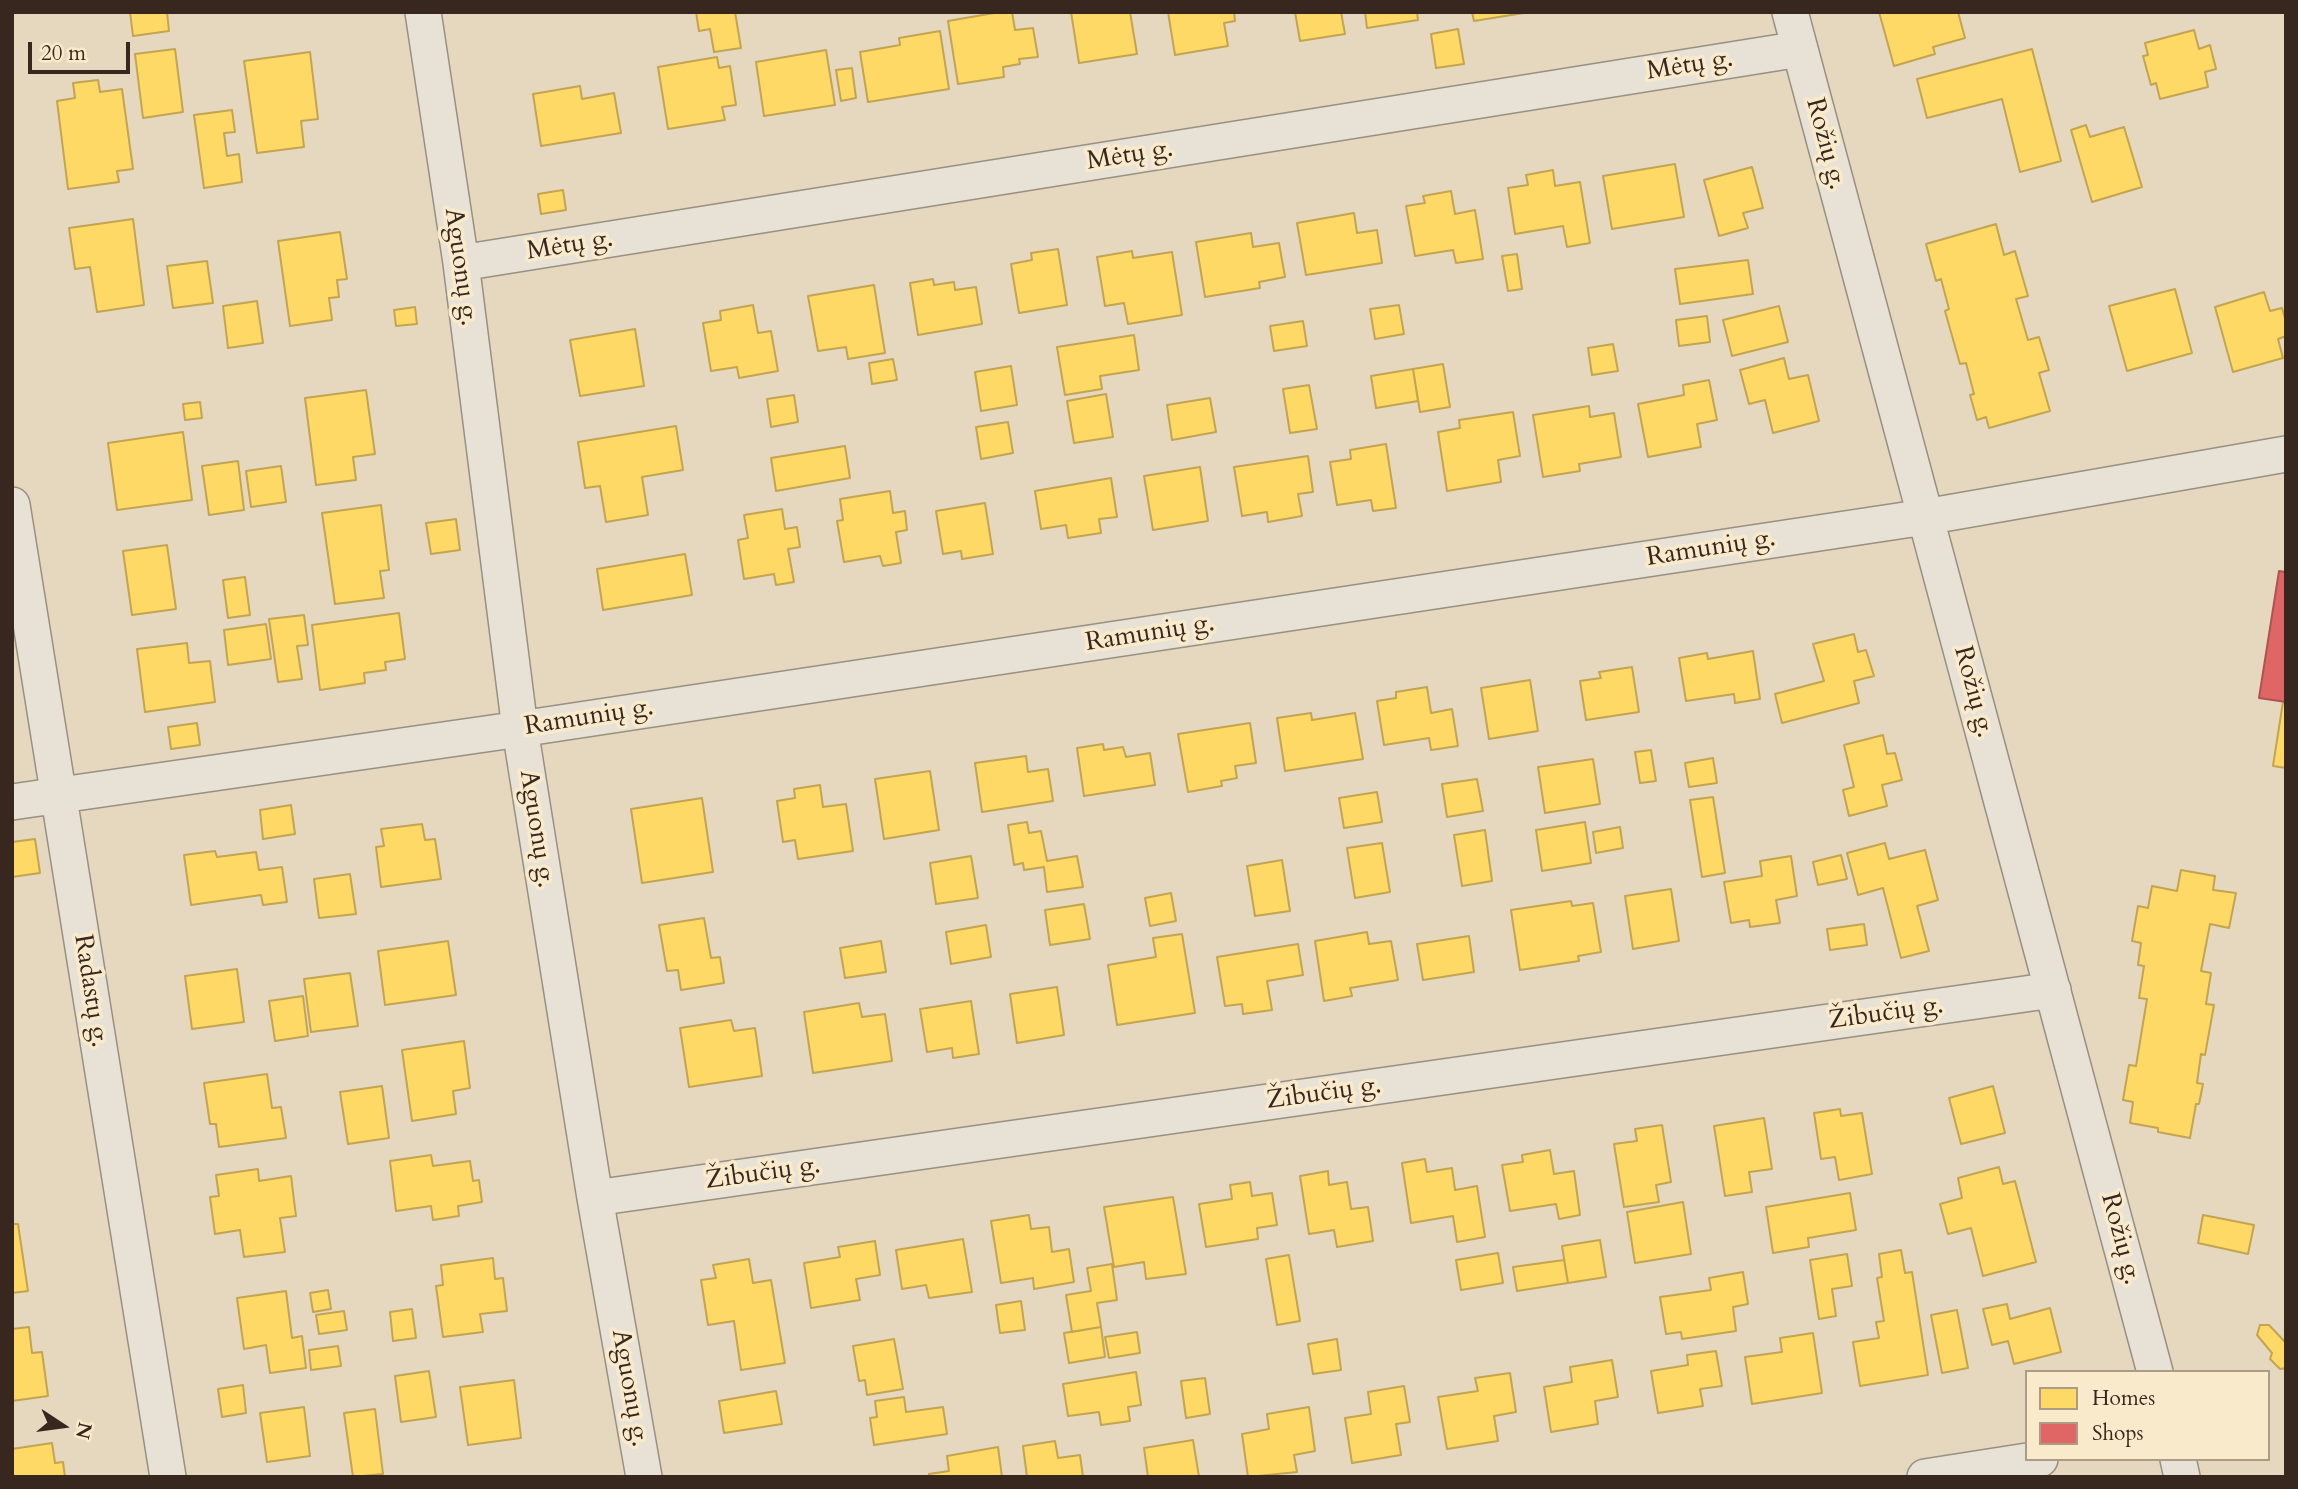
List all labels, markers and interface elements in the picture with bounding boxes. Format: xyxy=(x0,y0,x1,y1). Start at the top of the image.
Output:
scale bar xyxy=(32,28,133,72)
text: 20 m xyxy=(41,39,86,68)
street label: Mėtų g. xyxy=(1645,44,1735,88)
street label: Rožių g. xyxy=(1798,95,1852,193)
street label: Mėtų g. xyxy=(1085,134,1175,178)
street label: Aguonų g. xyxy=(436,206,484,328)
street label: Mėtų g. xyxy=(525,224,615,268)
street label: Ramunių g. xyxy=(1644,523,1778,575)
street label: Ramunių g. xyxy=(1083,608,1217,660)
street label: Rožių g. xyxy=(1946,643,2000,741)
street label: Ramunių g. xyxy=(522,692,656,744)
street label: Aguonų g. xyxy=(511,768,561,890)
street label: Radastų g. xyxy=(66,932,114,1050)
street label: Žibučių g. xyxy=(1827,991,1945,1037)
street label: Žibučių g. xyxy=(1265,1071,1383,1117)
street label: Žibučių g. xyxy=(704,1151,822,1197)
street label: Rožių g. xyxy=(2093,1190,2147,1288)
street label: Aguonų g. xyxy=(603,1327,655,1449)
legend xyxy=(2025,1370,2270,1461)
text: Homes xyxy=(2092,1384,2155,1413)
north arrow xyxy=(28,1391,98,1461)
text: Shops xyxy=(2092,1419,2144,1448)
text: N xyxy=(69,1420,98,1442)

